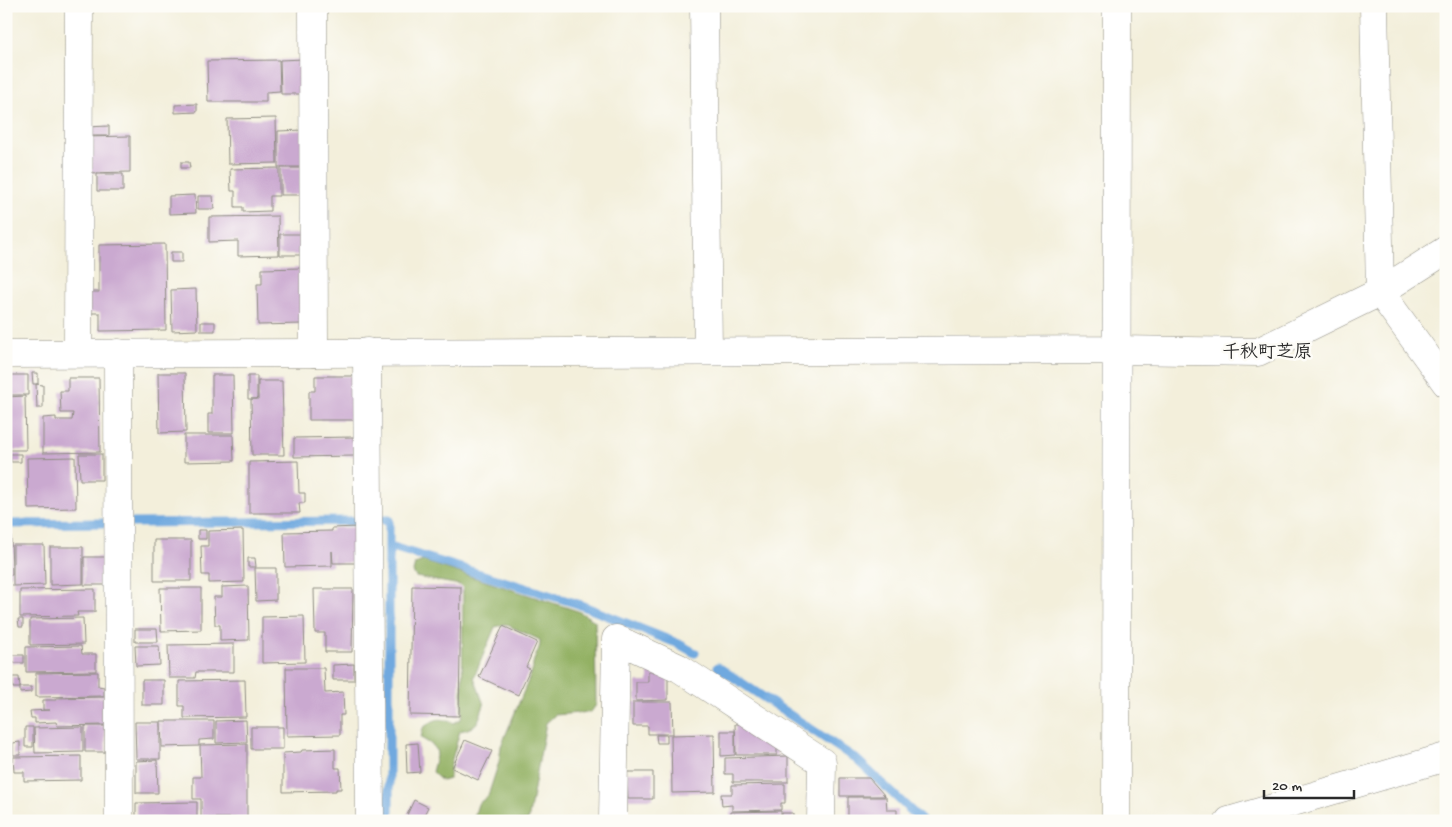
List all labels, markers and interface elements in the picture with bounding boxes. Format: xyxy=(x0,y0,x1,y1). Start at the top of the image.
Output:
district label: 千秋町芝原 xyxy=(1222,342,1312,364)
scale bar xyxy=(1264,767,1354,799)
text: 20 m xyxy=(1272,778,1302,796)

